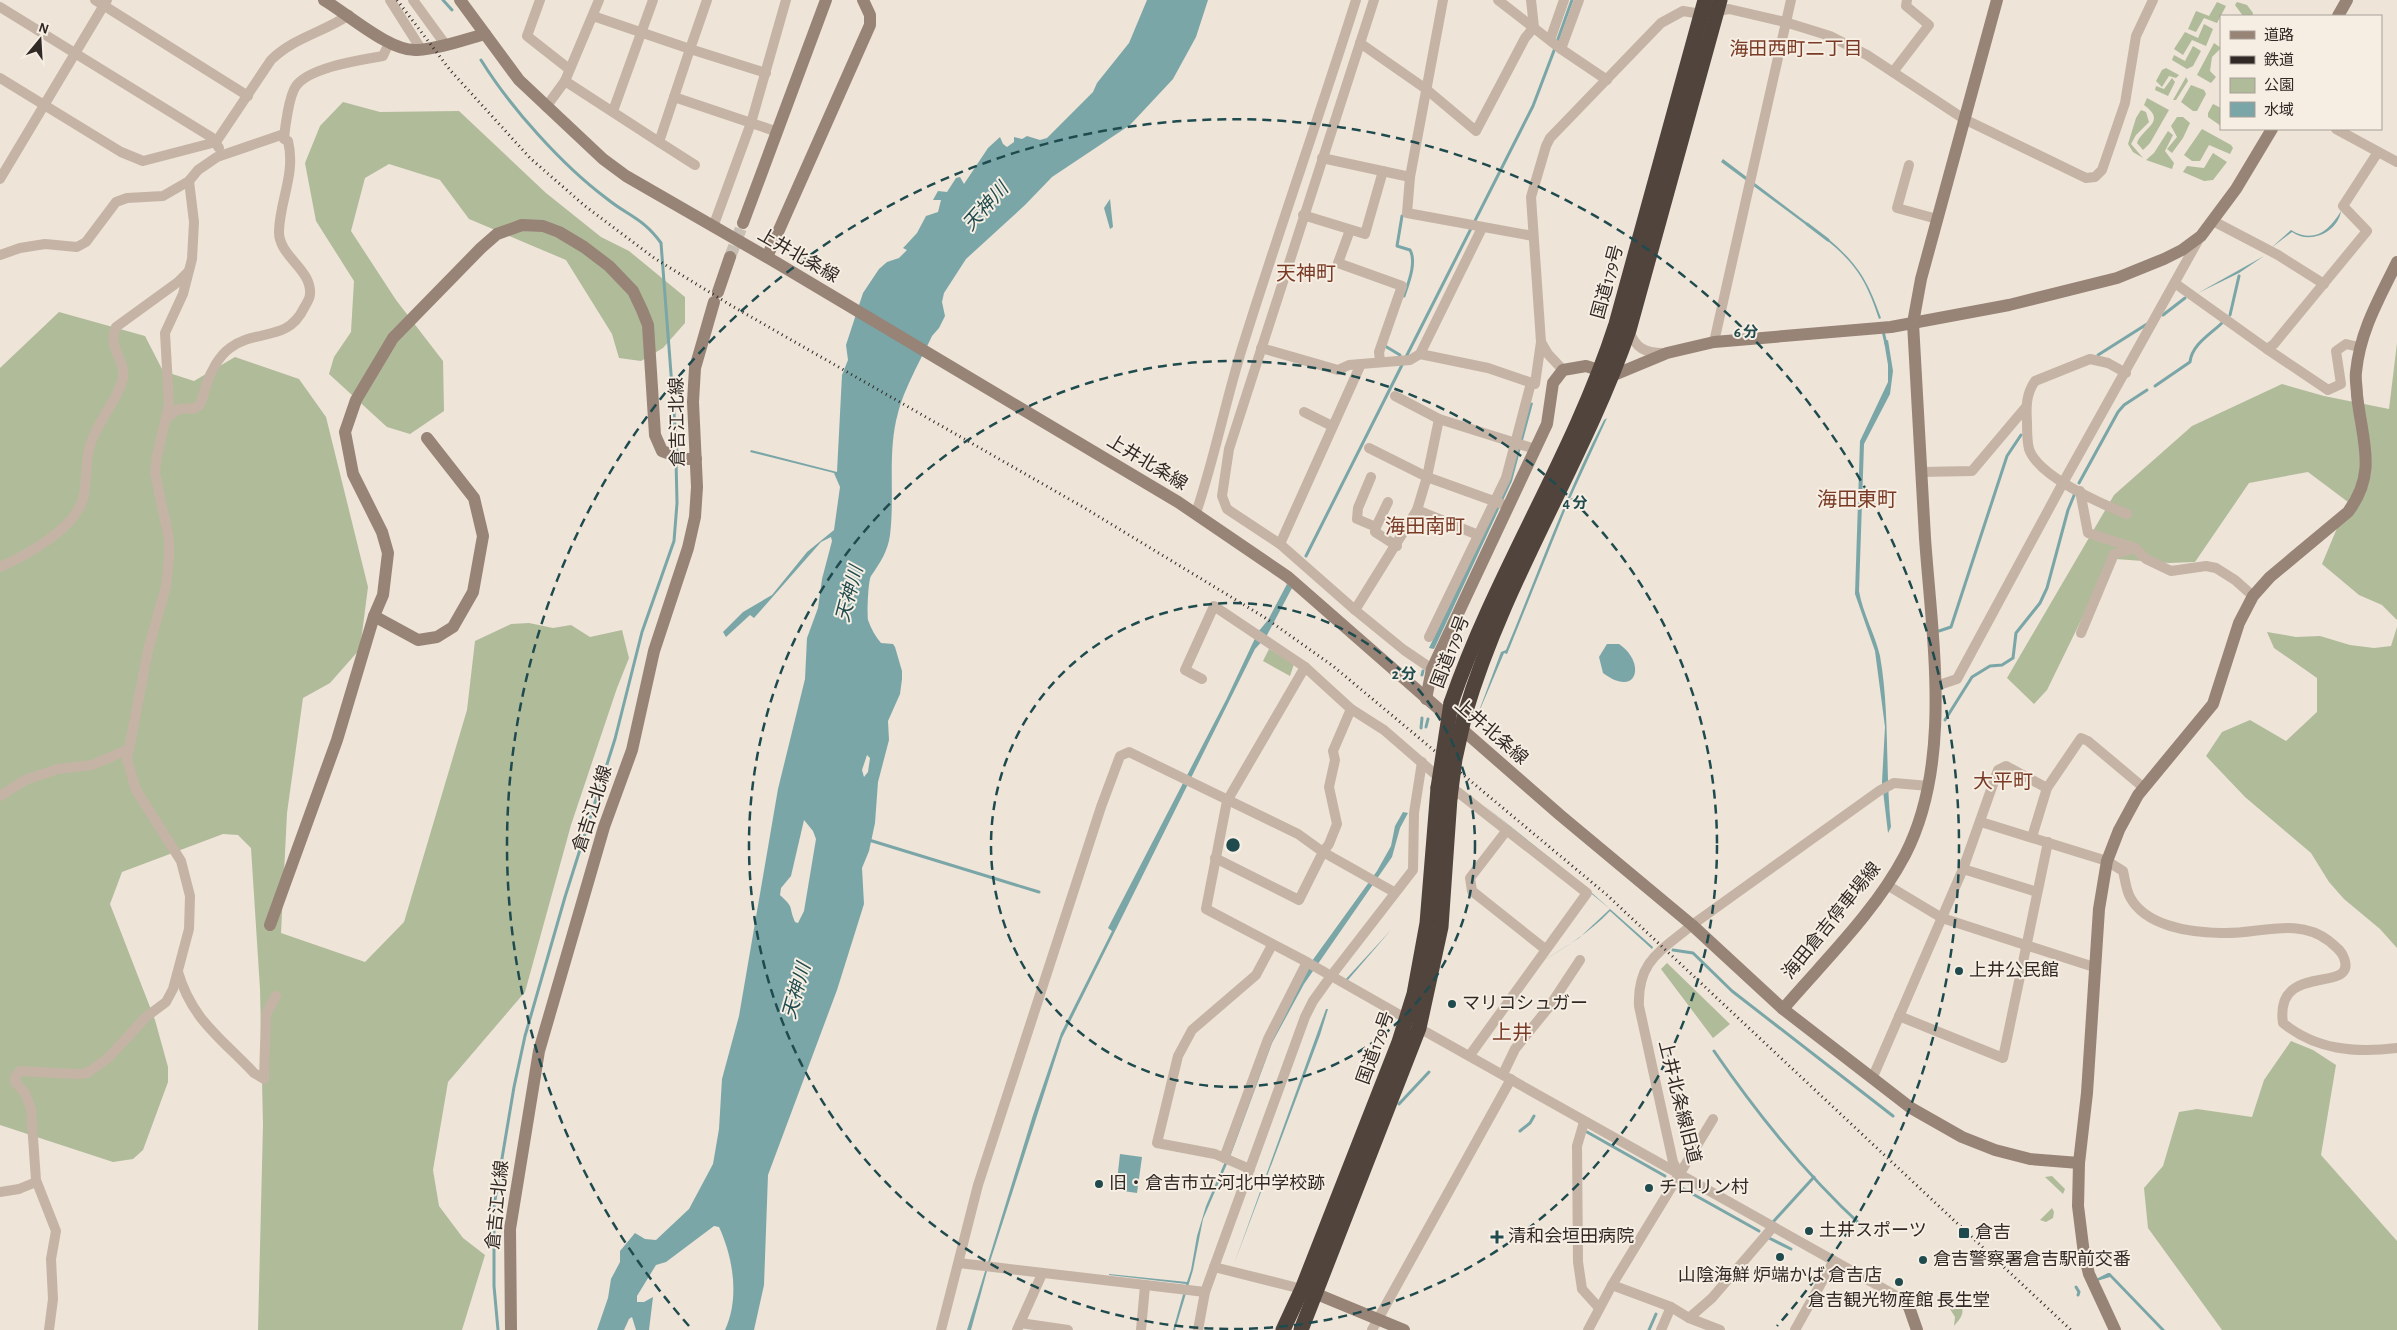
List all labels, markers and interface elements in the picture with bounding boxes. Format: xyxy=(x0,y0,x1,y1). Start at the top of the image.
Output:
north arrow xyxy=(15,15,65,65)
legend xyxy=(2220,15,2382,130)
text: N xyxy=(37,20,51,37)
text: 道路 xyxy=(2264,27,2294,43)
district label: 海田西町二丁目 xyxy=(1729,39,1863,59)
text: 鉄道 xyxy=(2264,52,2294,68)
text: 公園 xyxy=(2264,77,2294,93)
text: 水域 xyxy=(2264,102,2294,118)
water label: 天神川 xyxy=(959,177,1013,235)
street label: 上井北条線 xyxy=(755,224,842,286)
street label: 国道179号 xyxy=(1588,242,1627,321)
district label: 天神町 xyxy=(1276,263,1336,284)
text: 6 分 xyxy=(1734,324,1758,340)
street label: 倉吉江北線 xyxy=(666,377,688,467)
street label: 上井北条線 xyxy=(1104,430,1191,494)
district label: 海田東町 xyxy=(1817,489,1897,510)
text: 4 分 xyxy=(1563,495,1587,511)
district label: 海田南町 xyxy=(1385,516,1465,537)
water label: 天神川 xyxy=(832,562,867,624)
street label: 国道179号 xyxy=(1427,613,1473,691)
text: 2 分 xyxy=(1392,666,1416,682)
street label: 上井北条線 xyxy=(1451,694,1532,768)
street label: 倉吉江北線 xyxy=(569,763,615,855)
district label: 大平町 xyxy=(1973,771,2033,792)
centre of rings xyxy=(1224,836,1242,854)
street label: 海田倉吉停車場線 xyxy=(1778,858,1884,983)
water label: 天神川 xyxy=(779,959,815,1021)
place label: 上井公民館 xyxy=(1969,960,2059,980)
marker: 上井公民館 xyxy=(1953,965,1965,977)
place label: マリコシュガー xyxy=(1462,994,1588,1013)
marker: マリコシュガー xyxy=(1446,998,1458,1010)
street label: 国道179号 xyxy=(1353,1008,1397,1087)
district label: 上井 xyxy=(1492,1022,1532,1043)
street label: 上井北条線旧道 xyxy=(1655,1038,1705,1165)
street label: 倉吉江北線 xyxy=(482,1159,512,1251)
place label: 旧・倉吉市立河北中学校跡 xyxy=(1109,1173,1325,1193)
place label: チロリン村 xyxy=(1659,1177,1749,1197)
marker: 旧・倉吉市立河北中学校跡 xyxy=(1093,1178,1105,1190)
marker: チロリン村 xyxy=(1643,1182,1655,1194)
place label: 土井スポーツ xyxy=(1819,1220,1927,1240)
place label: 倉吉 xyxy=(1975,1223,2011,1242)
marker: 土井スポーツ xyxy=(1803,1225,1815,1237)
place label: 清和会垣田病院 xyxy=(1508,1226,1634,1246)
marker: 倉吉 xyxy=(1957,1226,1971,1240)
marker: 清和会垣田病院 xyxy=(1490,1230,1504,1244)
place label: 倉吉警察署倉吉駅前交番 xyxy=(1933,1249,2131,1269)
marker: 山陰海鮮 炉端かば 倉吉店 xyxy=(1774,1251,1786,1263)
marker: 倉吉警察署倉吉駅前交番 xyxy=(1917,1254,1929,1266)
place label: 山陰海鮮 炉端かば 倉吉店 xyxy=(1678,1265,1882,1285)
marker: 倉吉観光物産館 長生堂 xyxy=(1893,1276,1905,1288)
place label: 倉吉観光物産館 長生堂 xyxy=(1808,1290,1990,1310)

